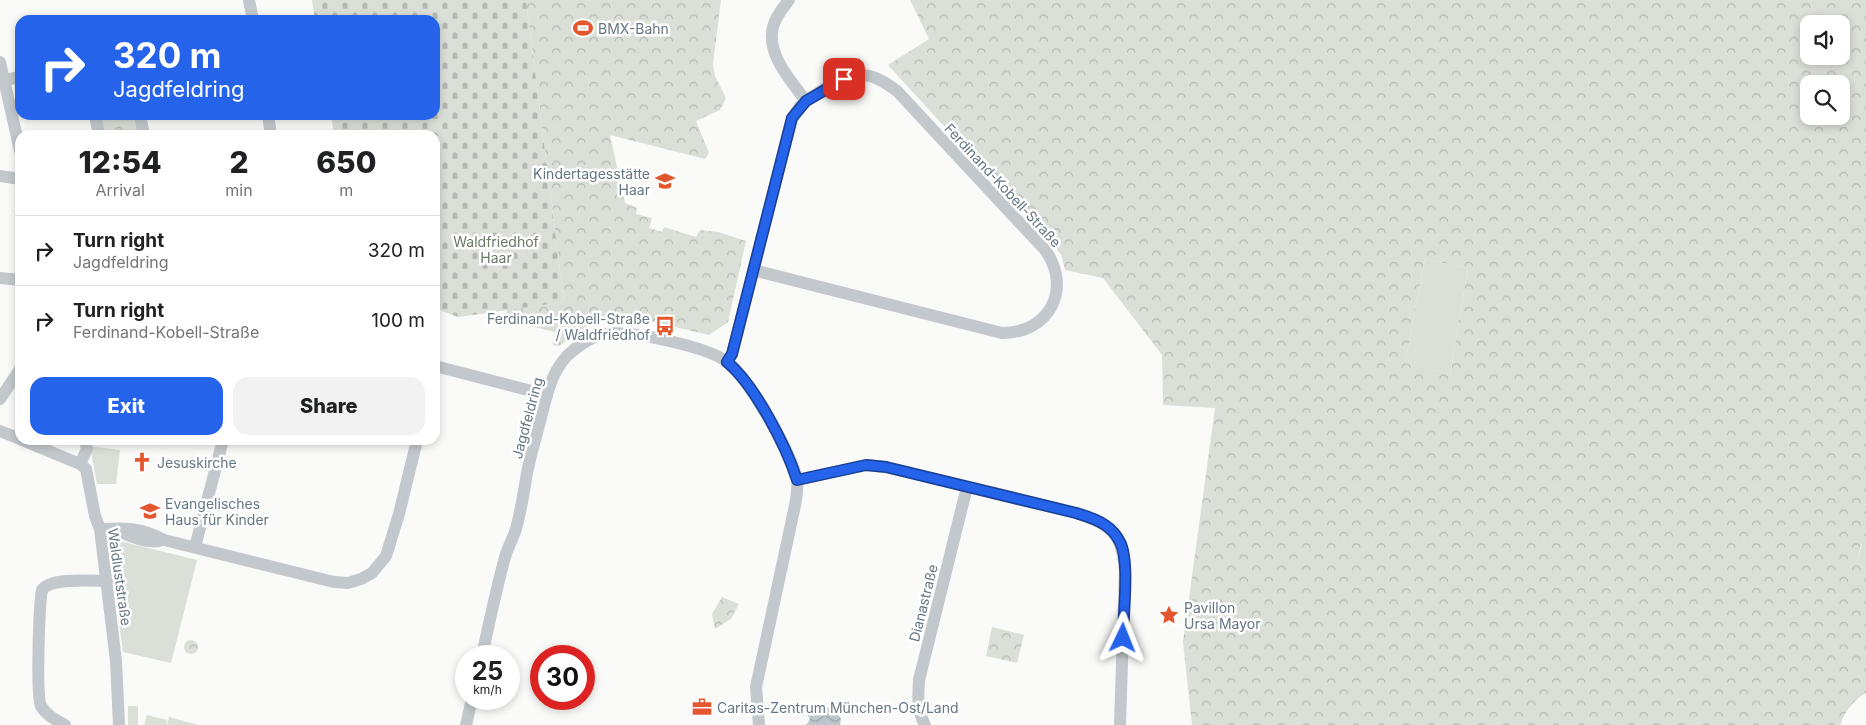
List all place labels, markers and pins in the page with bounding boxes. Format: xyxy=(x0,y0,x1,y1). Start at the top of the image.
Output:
sports icon: BMX-Bahn xyxy=(572,17,594,39)
place label: BMX-Bahn xyxy=(598,20,669,37)
pin xyxy=(823,58,865,100)
place label: Kindertagesstätte Haar xyxy=(533,165,650,198)
school or university icon: Kindertagesstätte Haar xyxy=(654,170,676,192)
place label: Ferdinand-Kobell-Straße / Waldfriedhof xyxy=(487,310,650,343)
bus stop icon: Ferdinand-Kobell-Straße / Waldfriedhof xyxy=(654,315,676,337)
church icon: Jesuskirche xyxy=(131,451,153,473)
place label: Jesuskirche xyxy=(157,454,237,471)
place label: Evangelisches Haus für Kinder xyxy=(165,495,269,528)
school or university icon: Evangelisches Haus für Kinder xyxy=(139,500,161,522)
place label: Pavillon Ursa Mayor xyxy=(1184,599,1260,632)
place icon: Pavillon Ursa Mayor xyxy=(1158,604,1180,626)
office icon: Caritas-Zentrum München-Ost/Land xyxy=(691,696,713,718)
place label: Caritas-Zentrum München-Ost/Land xyxy=(717,699,959,716)

